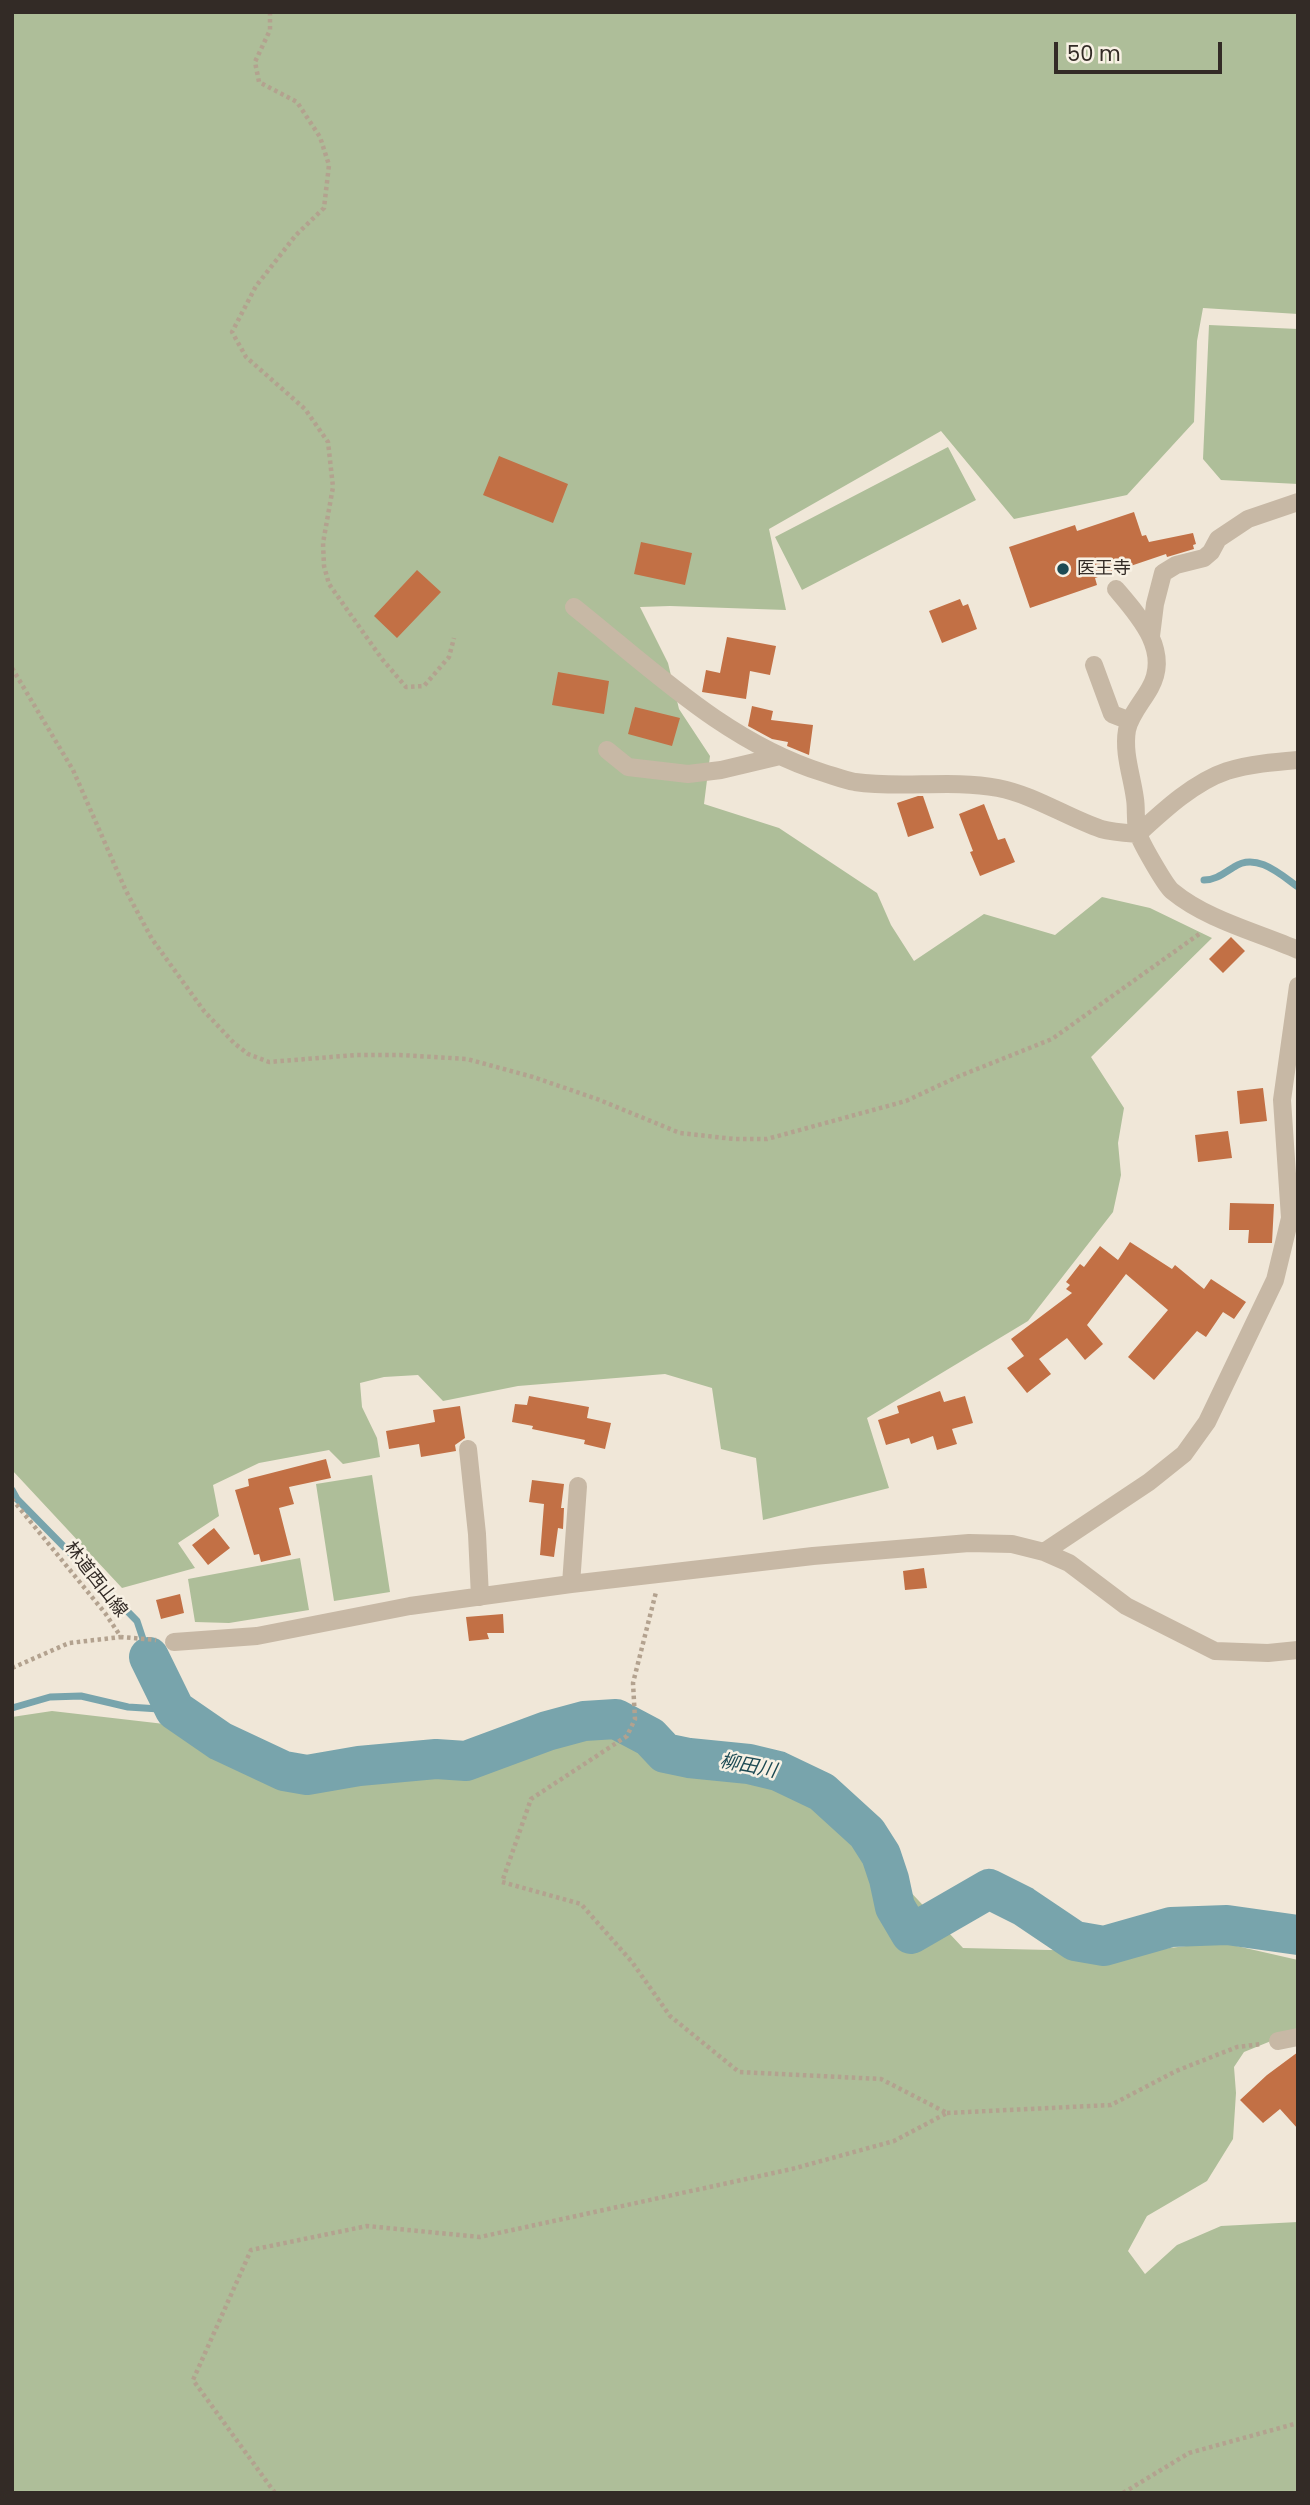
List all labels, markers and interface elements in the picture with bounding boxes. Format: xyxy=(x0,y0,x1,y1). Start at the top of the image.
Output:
scale bar xyxy=(1058,28,1226,72)
text: 50 m xyxy=(1067,39,1121,68)
place label: 医王寺 xyxy=(1077,558,1131,580)
marker: 医王寺 xyxy=(1055,561,1071,577)
street label: 林道西山線 xyxy=(59,1538,131,1622)
water label: 柳田川 xyxy=(718,1750,778,1784)

